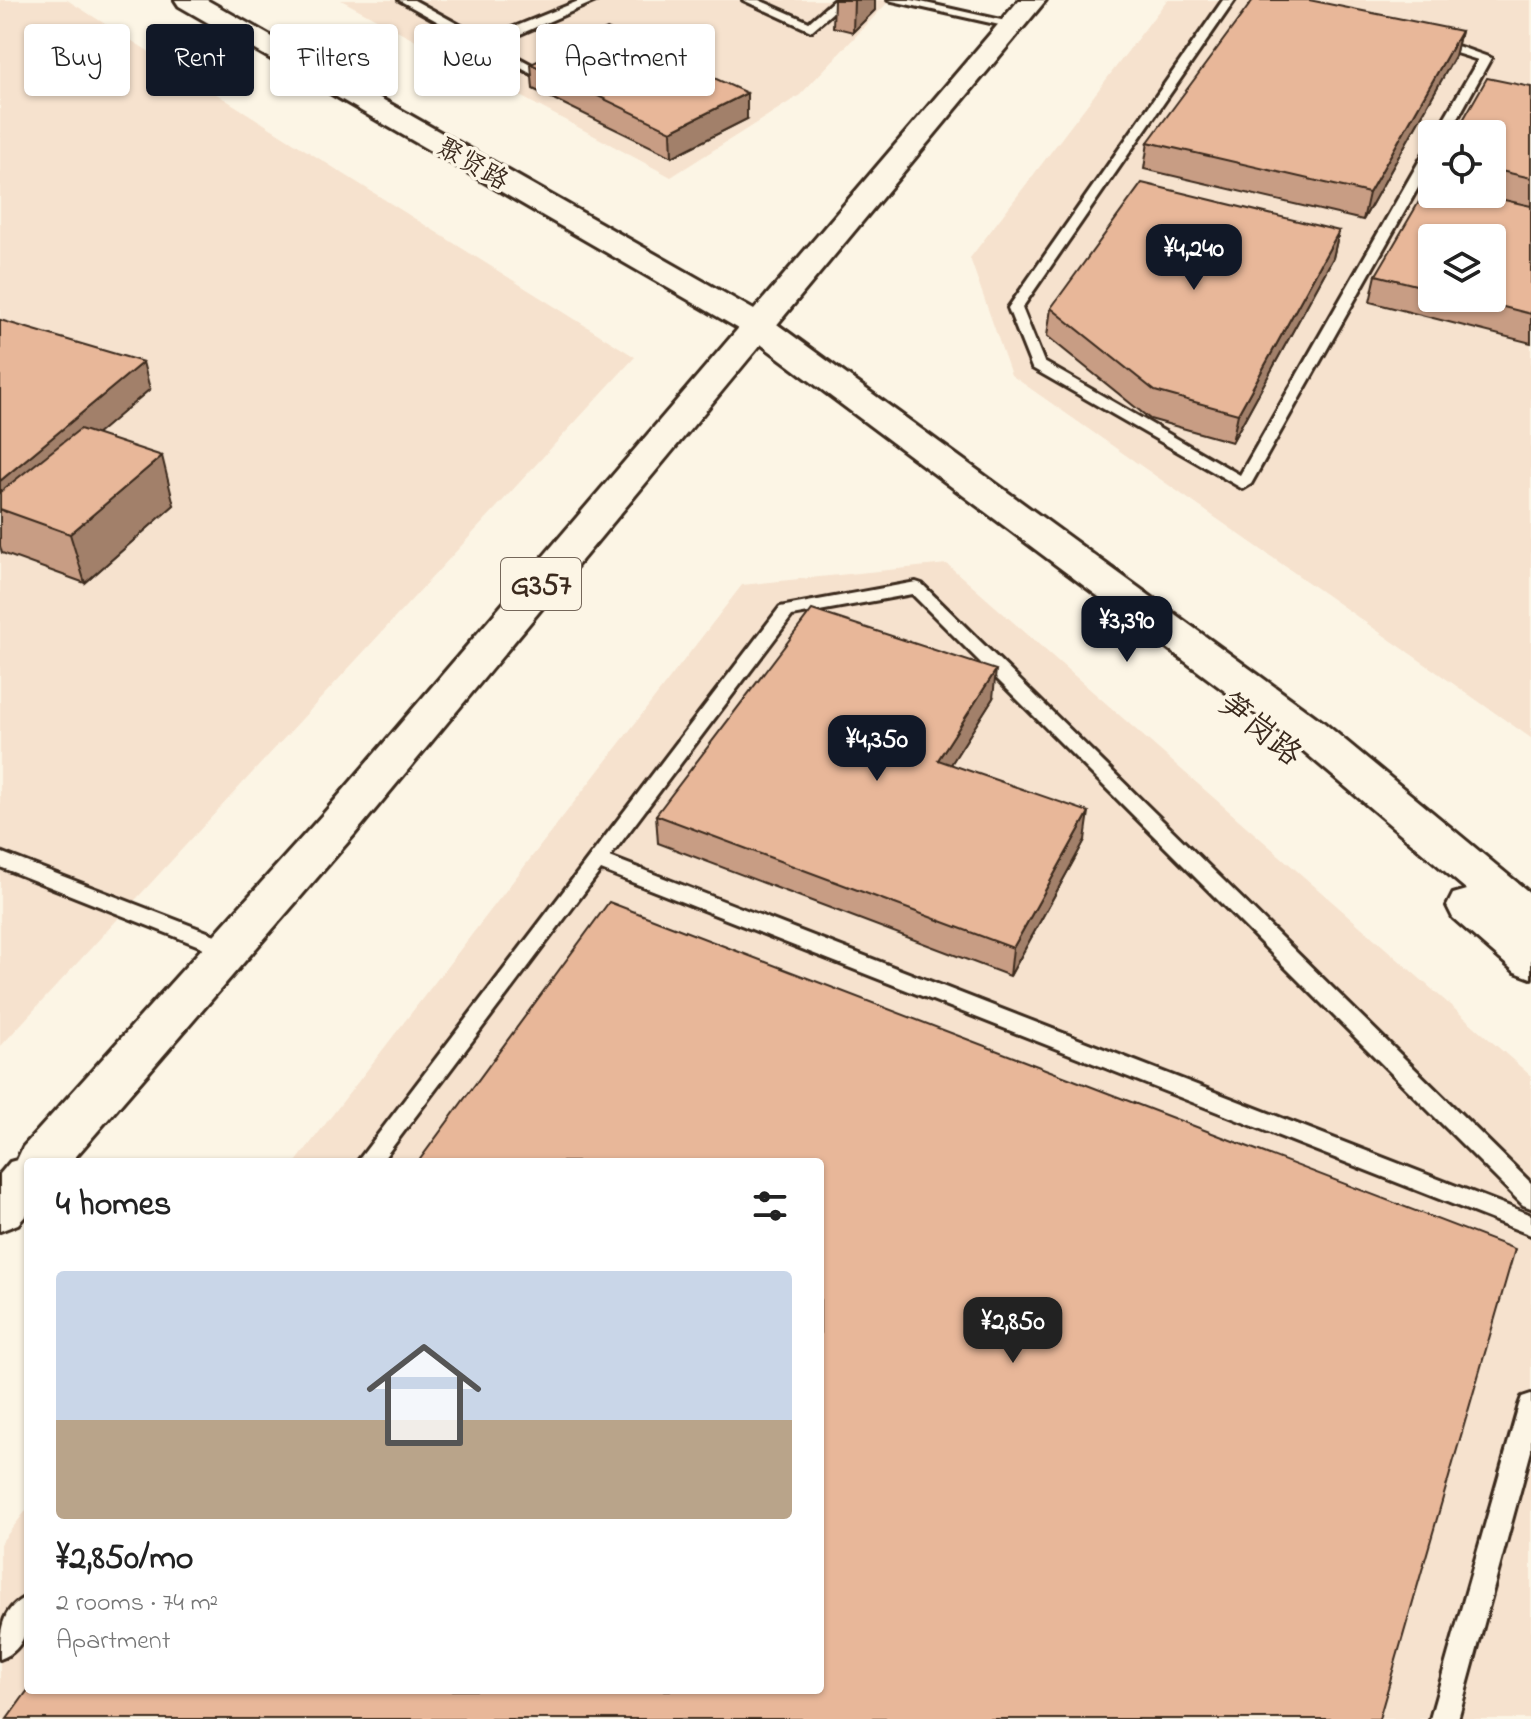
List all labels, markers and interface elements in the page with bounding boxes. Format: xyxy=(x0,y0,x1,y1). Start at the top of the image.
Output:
chip: Buy xyxy=(24,24,130,96)
chip: Rent xyxy=(146,24,254,96)
chip: Filters xyxy=(270,24,398,96)
chip: New xyxy=(414,24,520,96)
chip: Apartment xyxy=(536,24,715,96)
map controls xyxy=(1418,120,1506,312)
button: locate xyxy=(1418,120,1506,208)
street label: 聚贤路 xyxy=(428,130,515,202)
pin: ¥4,240 xyxy=(1129,224,1259,292)
button: layers xyxy=(1418,224,1506,312)
text: ¥4,240 xyxy=(1164,231,1224,269)
road number: G357 xyxy=(501,558,581,610)
pin: ¥3,390 xyxy=(1062,596,1192,664)
text: ¥3,390 xyxy=(1099,603,1155,641)
street label: 笋岗路 xyxy=(1207,682,1311,779)
pin: ¥4,350 xyxy=(812,715,942,783)
text: ¥4,350 xyxy=(846,722,908,760)
text: 4 homes xyxy=(56,1181,171,1231)
icon: filters xyxy=(748,1184,792,1228)
pin: ¥2,850 xyxy=(948,1297,1078,1365)
text: ¥2,850 xyxy=(981,1304,1045,1342)
icon: home xyxy=(352,1323,496,1467)
text: ¥2,850/mo xyxy=(56,1535,194,1585)
text: 2 rooms · 74 m² xyxy=(56,1585,218,1623)
text: Apartment xyxy=(56,1623,170,1661)

